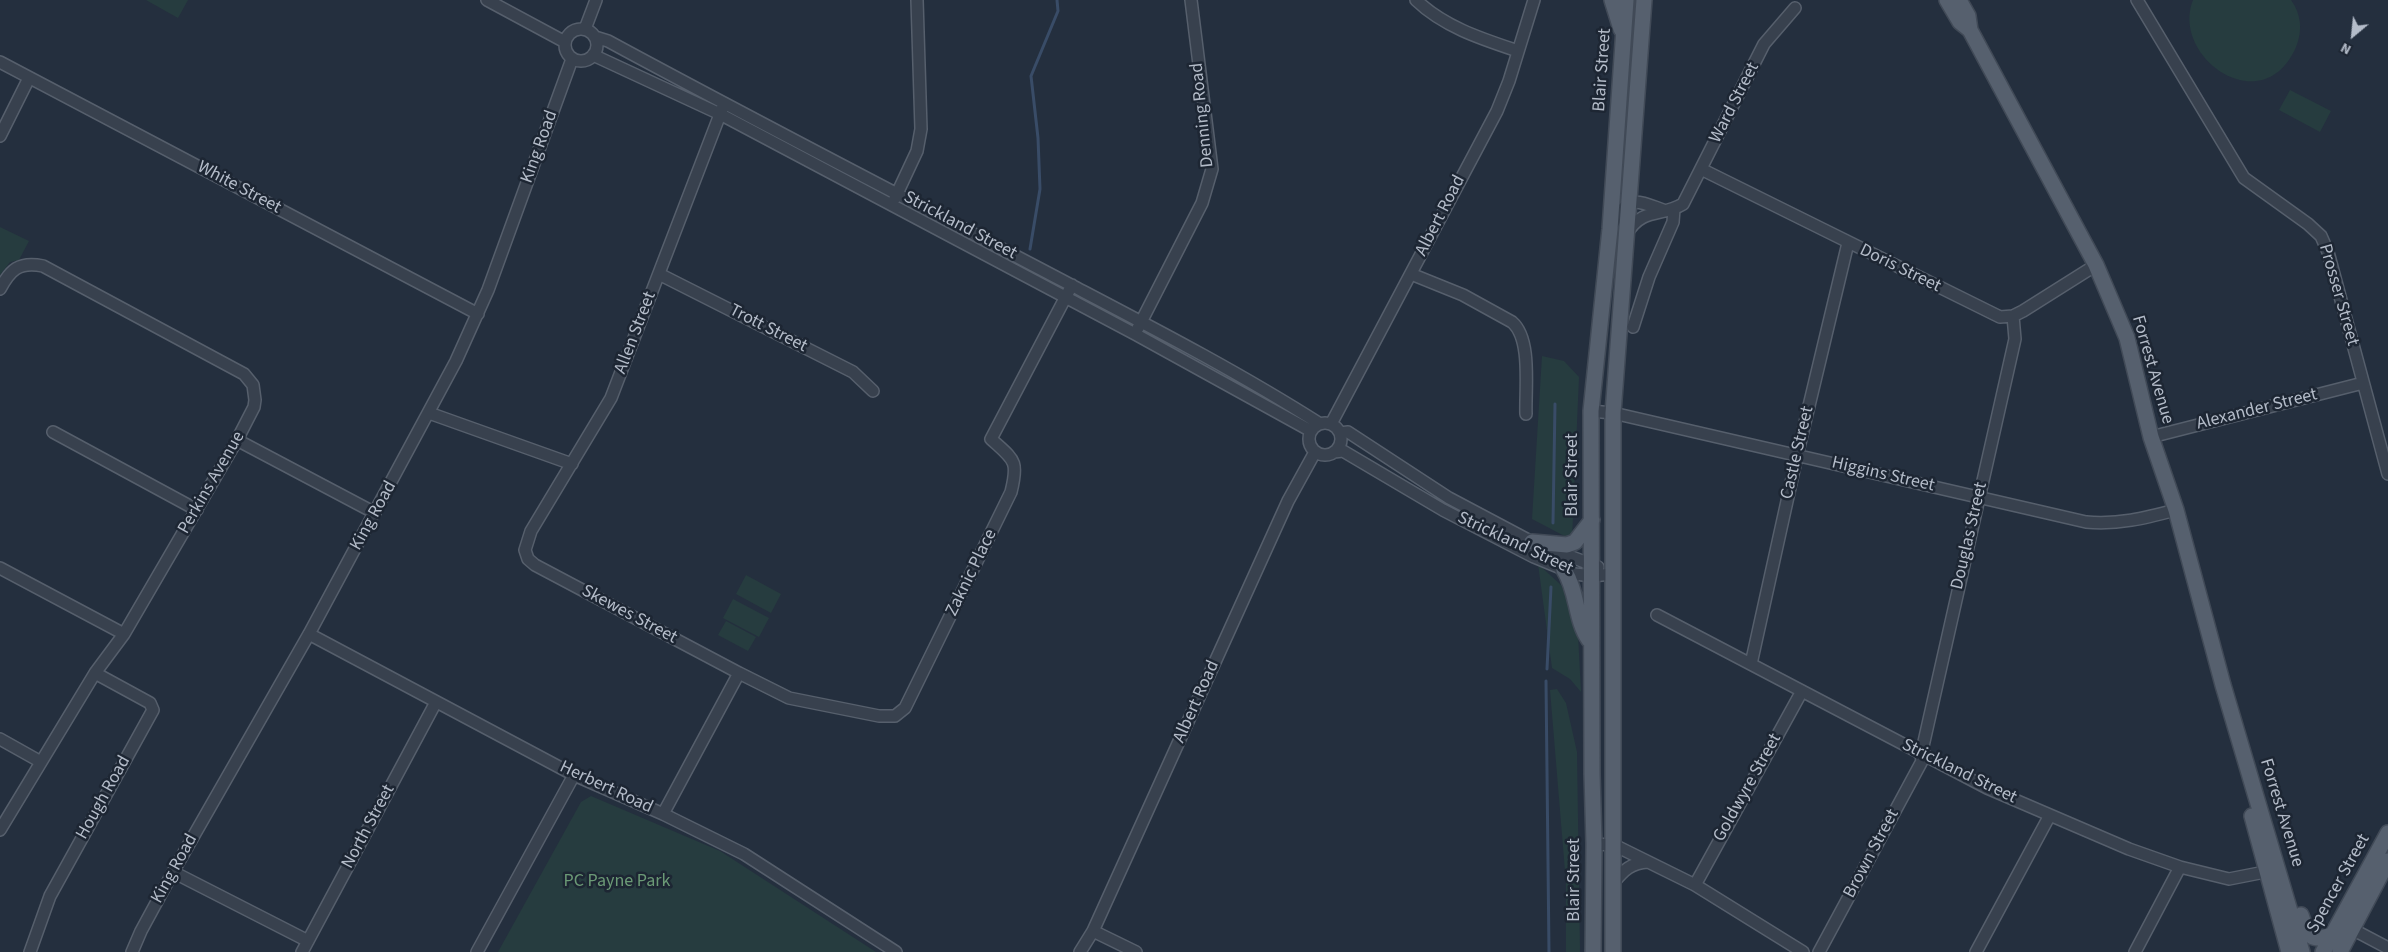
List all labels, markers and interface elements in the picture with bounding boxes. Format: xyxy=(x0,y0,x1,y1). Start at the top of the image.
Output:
north arrow xyxy=(2328,10,2378,60)
street label: Blair Street xyxy=(1589,28,1617,112)
text: N xyxy=(2337,37,2355,59)
street label: Ward Street xyxy=(1705,59,1765,147)
street label: Denning Road xyxy=(1187,62,1219,168)
street label: King Road xyxy=(517,108,563,186)
street label: White Street xyxy=(193,157,285,219)
street label: Albert Road xyxy=(1411,172,1471,260)
street label: Strickland Street xyxy=(900,187,1020,265)
street label: Doris Street xyxy=(1856,240,1944,298)
street label: Prosser Street xyxy=(2313,242,2363,348)
street label: Allen Street xyxy=(610,289,662,377)
street label: Trott Street xyxy=(725,300,811,358)
street label: Forrest Avenue xyxy=(2126,313,2178,427)
street label: Alexander Street xyxy=(2194,385,2320,435)
street label: Castle Street xyxy=(1777,404,1819,502)
street label: Perkins Avenue xyxy=(174,428,250,538)
street label: Blair Street xyxy=(1562,433,1584,517)
street label: Higgins Street xyxy=(1830,453,1936,497)
street label: King Road xyxy=(346,478,402,554)
street label: Douglas Street xyxy=(1947,480,1993,592)
street label: Strickland Street xyxy=(1454,508,1576,580)
street label: Zaknic Place xyxy=(942,526,1002,620)
street label: Skewes Street xyxy=(577,581,681,649)
street label: Albert Road xyxy=(1169,657,1225,747)
street label: Goldwyre Street xyxy=(1709,730,1787,846)
street label: Strickland Street xyxy=(1898,735,2020,809)
street label: Hough Road xyxy=(72,752,136,844)
street label: Forrest Avenue xyxy=(2254,756,2308,870)
street label: Herbert Road xyxy=(556,757,656,819)
street label: North Street xyxy=(338,781,400,873)
street label: Brown Street xyxy=(1840,806,1904,902)
street label: King Road xyxy=(147,831,203,907)
street label: Spencer Street xyxy=(2303,831,2375,937)
street label: Blair Street xyxy=(1564,838,1586,922)
park label: PC Payne Park xyxy=(564,871,670,893)

